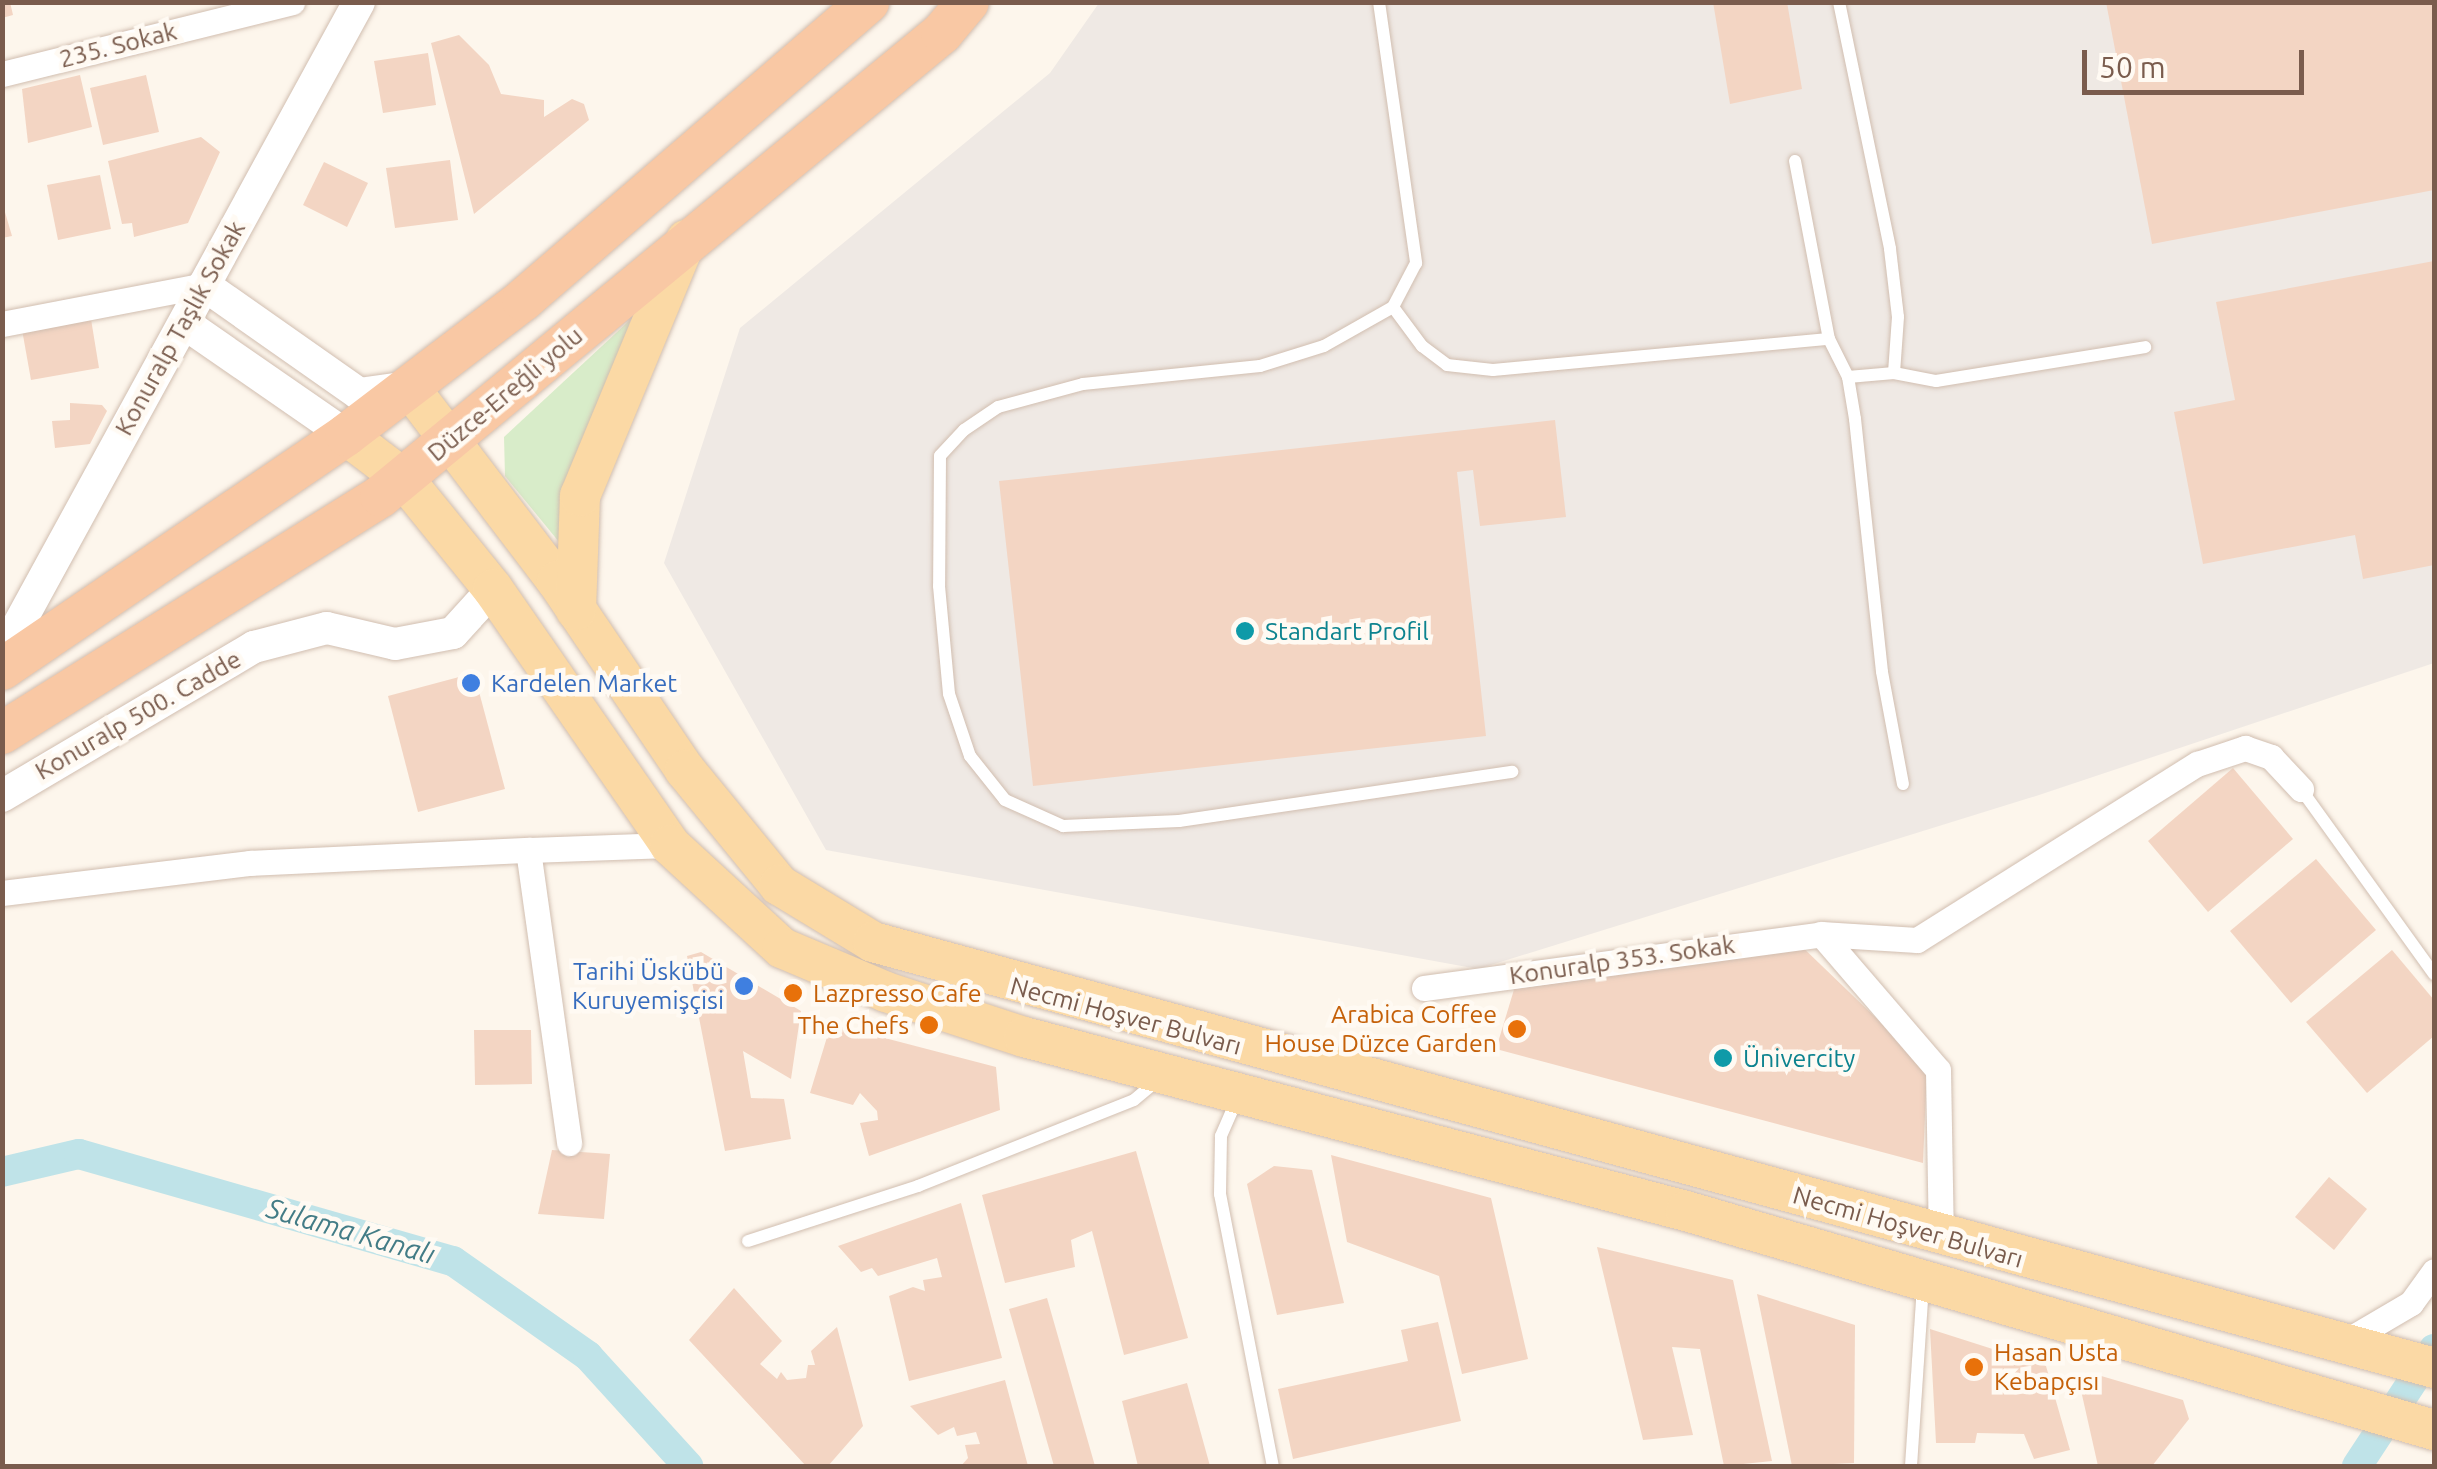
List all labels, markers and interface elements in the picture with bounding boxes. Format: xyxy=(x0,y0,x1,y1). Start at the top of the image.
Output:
street label: 235. Sokak xyxy=(56,16,180,74)
scale bar xyxy=(2087,30,2310,92)
text: 50 m xyxy=(2099,50,2166,84)
street label: Konuralp Taşlık Sokak xyxy=(109,215,251,441)
street label: Düzce-Ereğli yolu xyxy=(421,320,589,468)
place label: Standart Profil xyxy=(1265,616,1429,646)
marker: Standart Profil xyxy=(1234,620,1256,642)
street label: Konuralp 500. Cadde xyxy=(30,644,246,786)
place label: Kardelen Market xyxy=(491,668,677,698)
marker: Kardelen Market xyxy=(460,672,482,694)
street label: Konuralp 353. Sokak xyxy=(1507,929,1737,991)
place label: Tarihi Üskübü Kuruyemişçisi xyxy=(572,957,724,1016)
street label: Necmi Hoşver Bulvarı xyxy=(1007,971,1245,1061)
marker: Tarihi Üskübü Kuruyemişçisi xyxy=(733,975,755,997)
place label: Lazpresso Cafe xyxy=(813,978,982,1008)
marker: Lazpresso Cafe xyxy=(782,982,804,1004)
place label: Arabica Coffee House Düzce Garden xyxy=(1264,1000,1497,1059)
place label: The Chefs xyxy=(798,1010,909,1040)
marker: The Chefs xyxy=(918,1014,940,1036)
marker: Arabica Coffee House Düzce Garden xyxy=(1506,1018,1528,1040)
place label: Ünivercity xyxy=(1743,1043,1855,1073)
marker: Ünivercity xyxy=(1712,1047,1734,1069)
street label: Necmi Hoşver Bulvarı xyxy=(1789,1180,2027,1274)
water label: Sulama Kanalı xyxy=(263,1191,439,1271)
place label: Hasan Usta Kebapçısı xyxy=(1994,1338,2119,1397)
marker: Hasan Usta Kebapçısı xyxy=(1963,1356,1985,1378)

